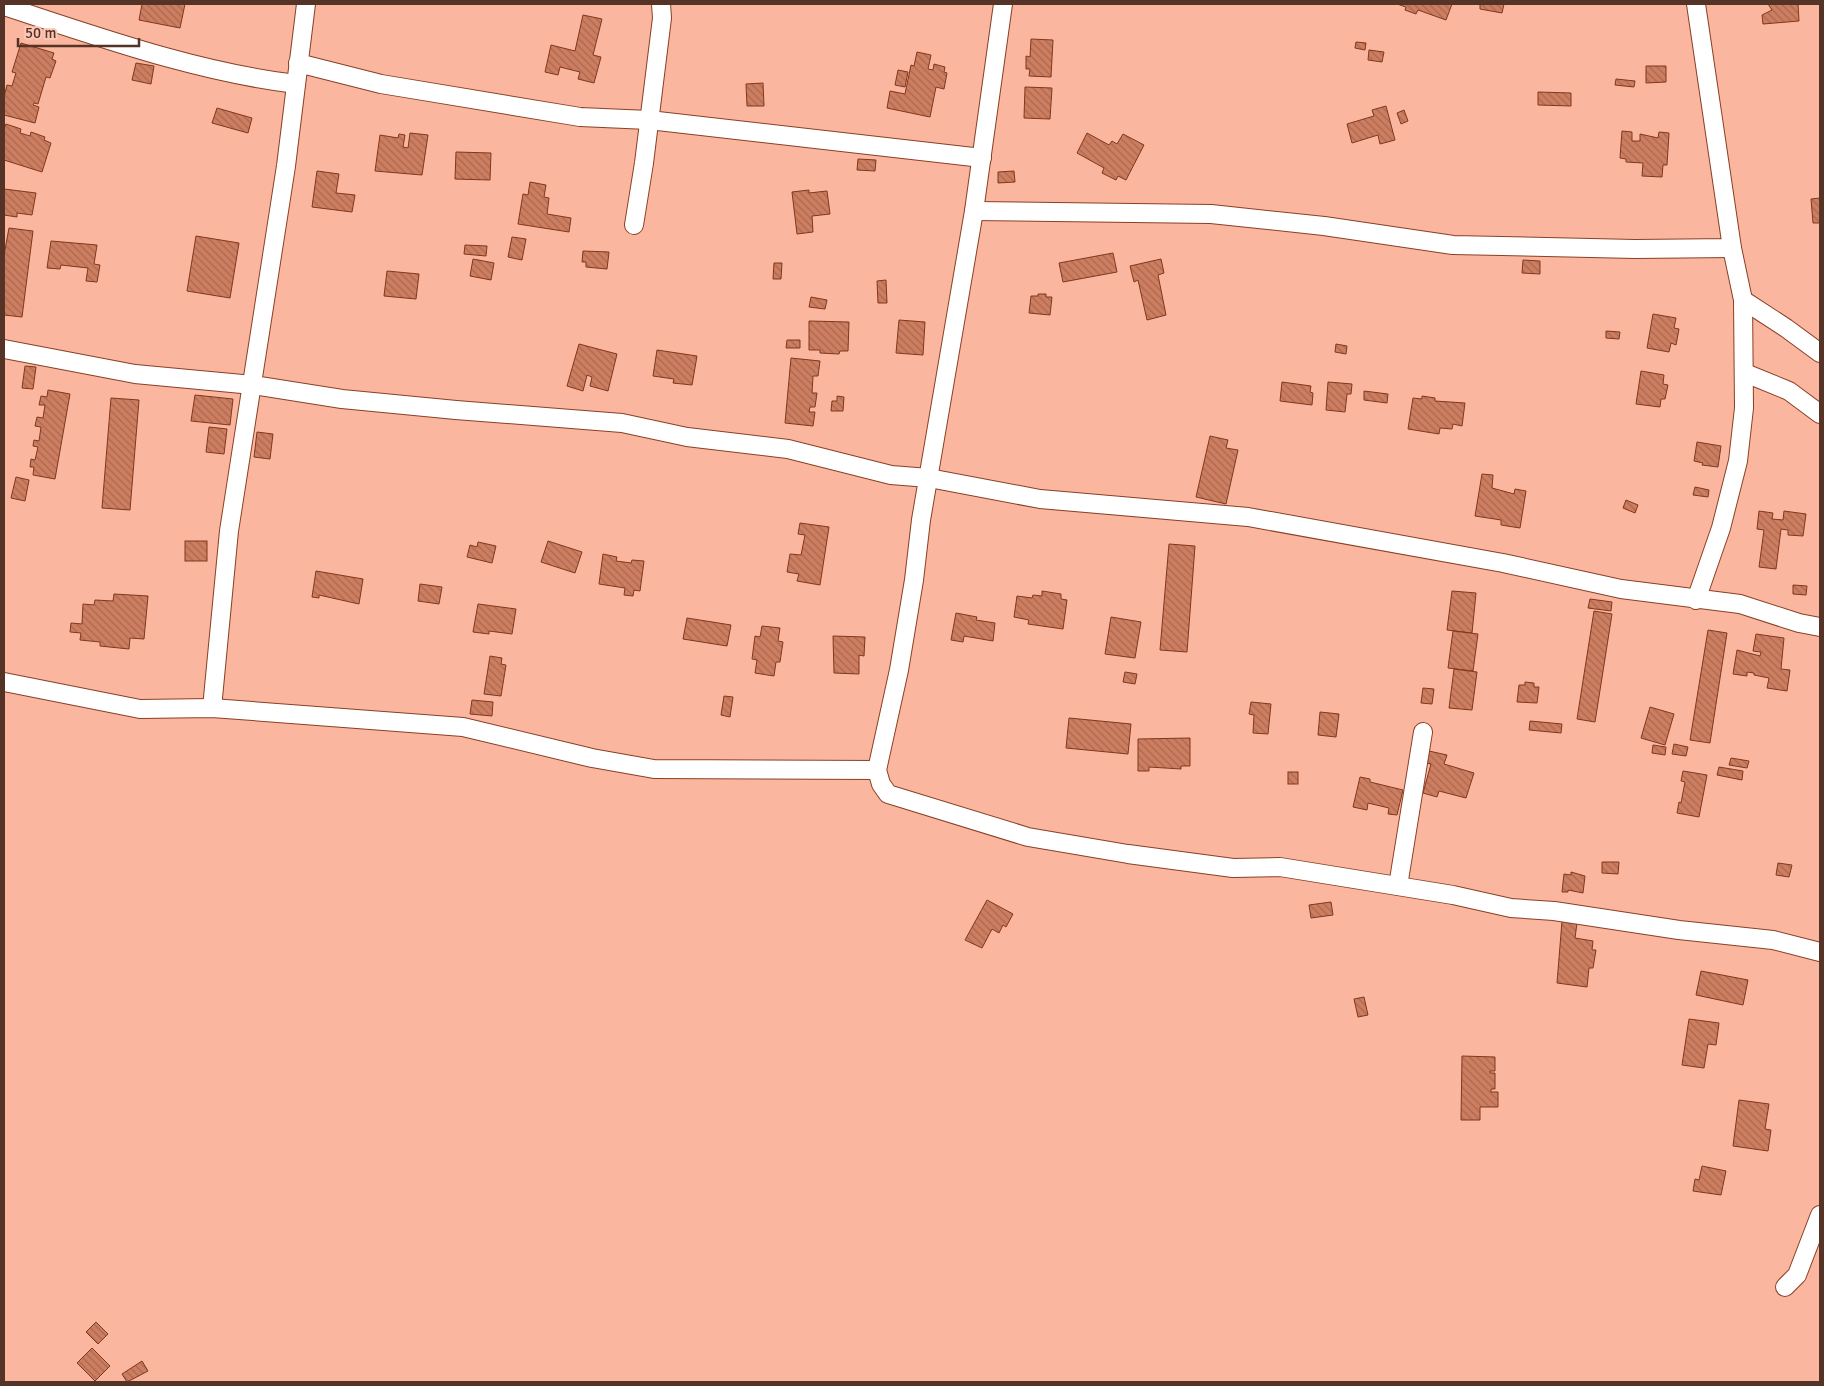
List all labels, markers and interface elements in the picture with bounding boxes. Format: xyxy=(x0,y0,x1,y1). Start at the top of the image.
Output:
scale bar xyxy=(18,15,139,47)
text: 50 m xyxy=(25,24,56,42)

